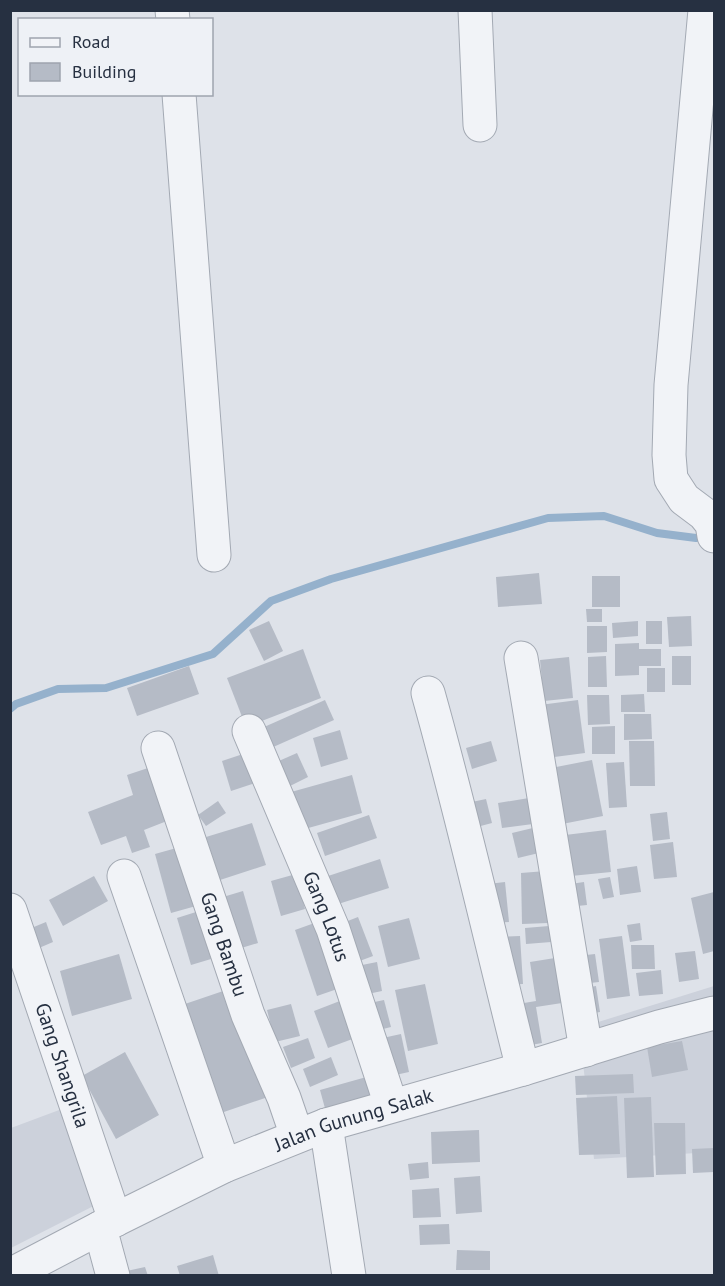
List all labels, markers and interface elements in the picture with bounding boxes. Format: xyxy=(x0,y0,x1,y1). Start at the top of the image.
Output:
legend xyxy=(18,18,213,96)
text: Road xyxy=(72,30,110,53)
text: Building xyxy=(72,60,136,83)
street label: Gang Lotus xyxy=(297,867,356,965)
street label: Gang Bambu xyxy=(194,889,254,1000)
street label: Gang Shangrila xyxy=(29,999,96,1131)
street label: Jalan Gunung Salak xyxy=(269,1082,436,1158)

